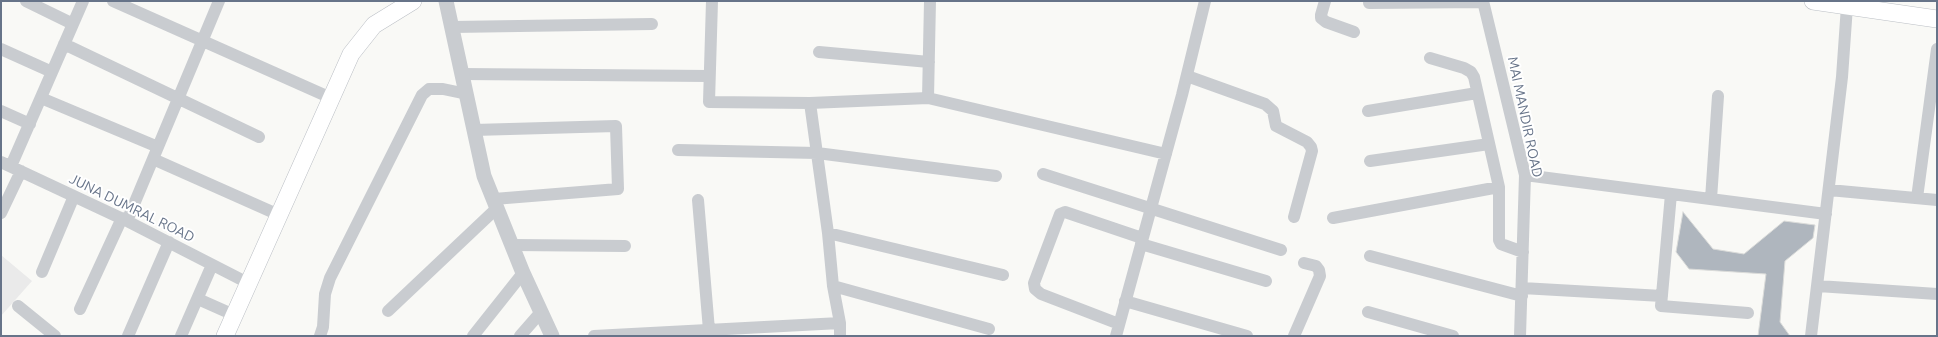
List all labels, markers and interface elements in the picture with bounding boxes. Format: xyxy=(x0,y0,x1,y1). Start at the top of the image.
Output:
street label: MAI MANDIR ROAD xyxy=(1504,55,1546,179)
street label: JUNA DUMRAL ROAD xyxy=(67,170,197,246)

